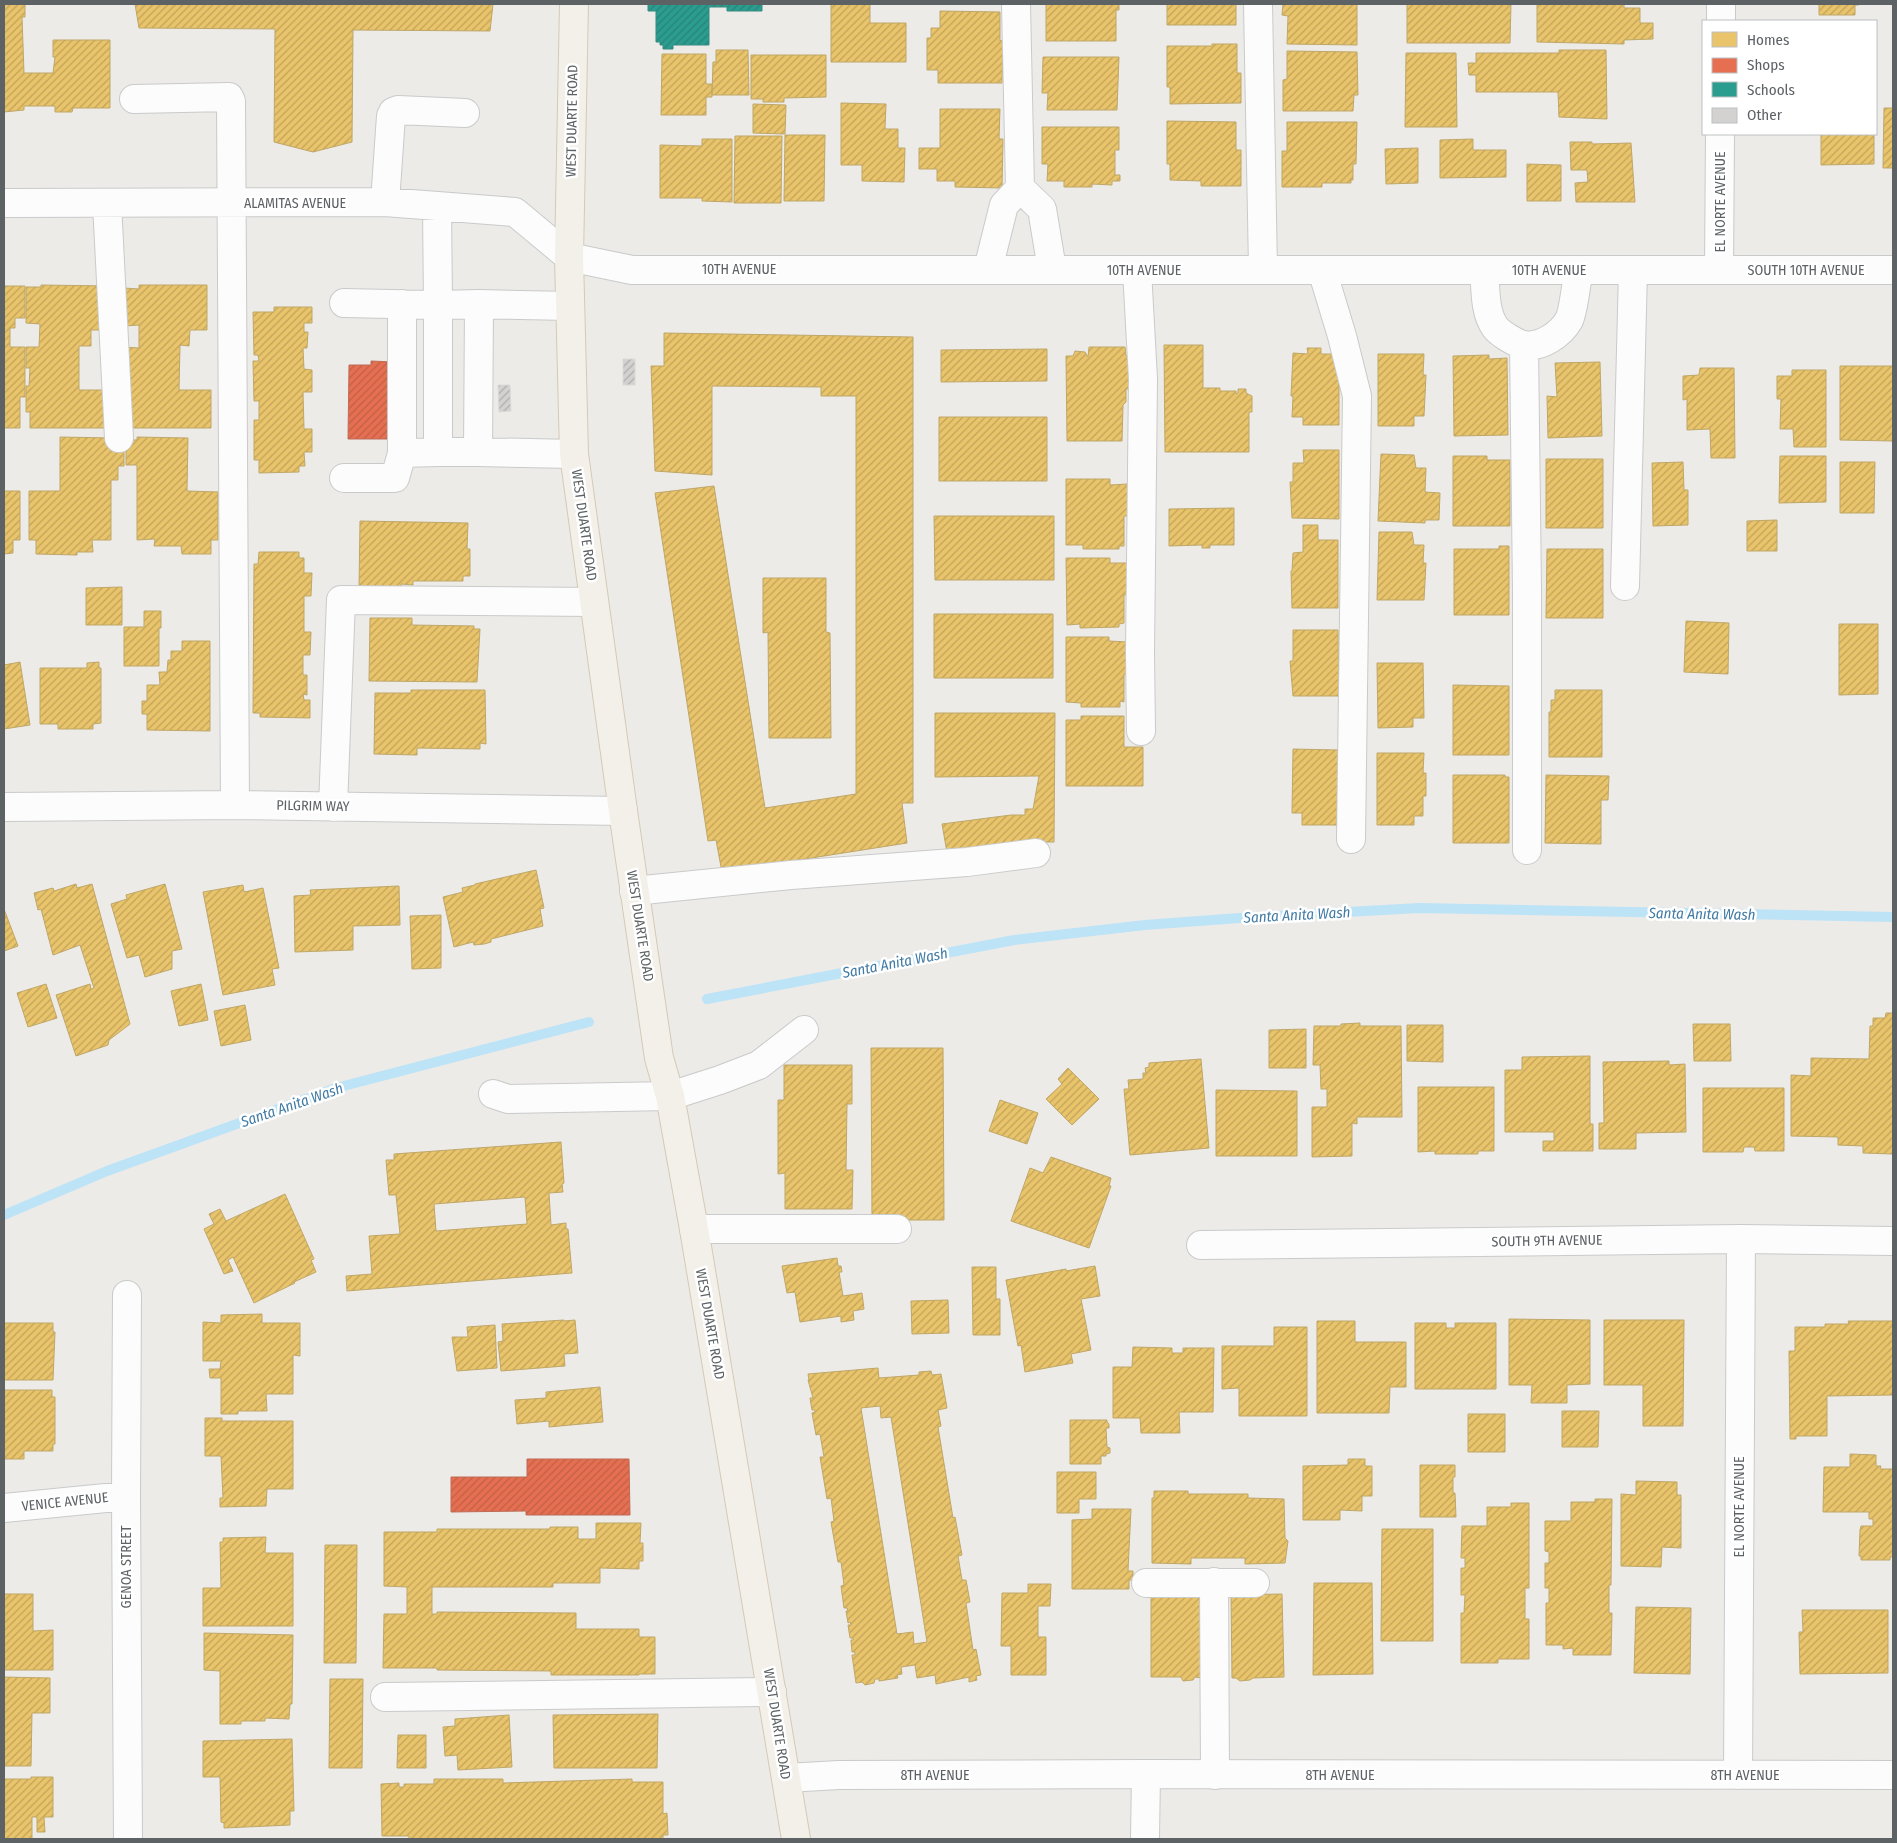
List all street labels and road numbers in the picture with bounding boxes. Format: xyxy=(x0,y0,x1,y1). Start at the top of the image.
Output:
street label: WEST DUARTE ROAD xyxy=(563,65,581,177)
street label: EL NORTE AVENUE xyxy=(1712,151,1729,253)
street label: ALAMITAS AVENUE xyxy=(244,195,346,212)
street label: 10TH AVENUE xyxy=(702,261,777,278)
street label: 10TH AVENUE xyxy=(1107,262,1182,279)
street label: 10TH AVENUE xyxy=(1512,262,1587,279)
street label: SOUTH 10TH AVENUE xyxy=(1748,262,1865,279)
street label: WEST DUARTE ROAD xyxy=(568,468,600,582)
street label: PILGRIM WAY xyxy=(276,797,350,815)
street label: WEST DUARTE ROAD xyxy=(623,869,657,983)
street label: SOUTH 9TH AVENUE xyxy=(1491,1232,1603,1250)
street label: WEST DUARTE ROAD xyxy=(692,1267,728,1381)
street label: EL NORTE AVENUE xyxy=(1731,1456,1748,1558)
street label: VENICE AVENUE xyxy=(21,1489,110,1515)
street label: GENOA STREET xyxy=(118,1525,135,1608)
street label: WEST DUARTE ROAD xyxy=(760,1667,794,1781)
street label: 8TH AVENUE xyxy=(900,1767,970,1784)
street label: 8TH AVENUE xyxy=(1305,1767,1375,1784)
street label: 8TH AVENUE xyxy=(1710,1767,1780,1784)

